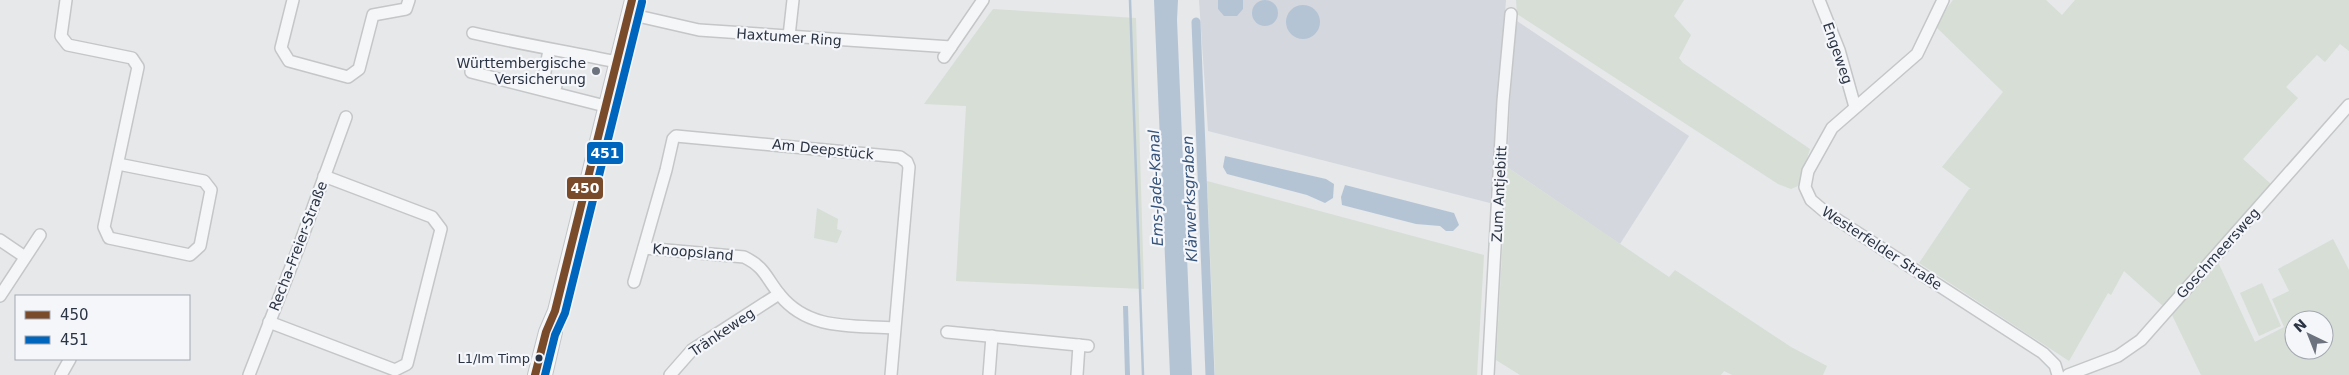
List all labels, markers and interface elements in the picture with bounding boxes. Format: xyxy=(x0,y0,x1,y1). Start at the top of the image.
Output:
street label: Engeweg xyxy=(1820,20,1856,86)
street label: Haxtumer Ring xyxy=(736,25,842,49)
place label: Württembergische Versicherung xyxy=(457,55,586,87)
marker: Württembergische Versicherung xyxy=(590,65,602,77)
water label: Ems-Jade-Kanal xyxy=(1145,129,1167,247)
water label: Klärwerksgraben xyxy=(1179,135,1201,263)
street label: Am Deepstück xyxy=(771,136,875,162)
line badge: 451 xyxy=(586,141,624,165)
text: 451 xyxy=(590,145,620,161)
street label: Zum Antjebitt xyxy=(1488,145,1510,243)
line badge: 450 xyxy=(566,176,604,200)
street label: Recha-Freier-Straße xyxy=(266,179,330,313)
text: 450 xyxy=(570,180,600,196)
street label: Westerfelder Straße xyxy=(1819,203,1945,293)
street label: Goschmeersweg xyxy=(2173,204,2263,302)
street label: Knoopsland xyxy=(652,240,734,264)
legend xyxy=(15,295,190,360)
street label: Tränkeweg xyxy=(686,304,758,360)
text: 450 xyxy=(60,306,89,324)
north arrow xyxy=(2284,310,2334,360)
text: N xyxy=(2290,316,2310,335)
text: 451 xyxy=(60,331,89,349)
place label: L1/Im Timp xyxy=(457,351,530,366)
marker: L1/Im Timp xyxy=(534,353,544,363)

